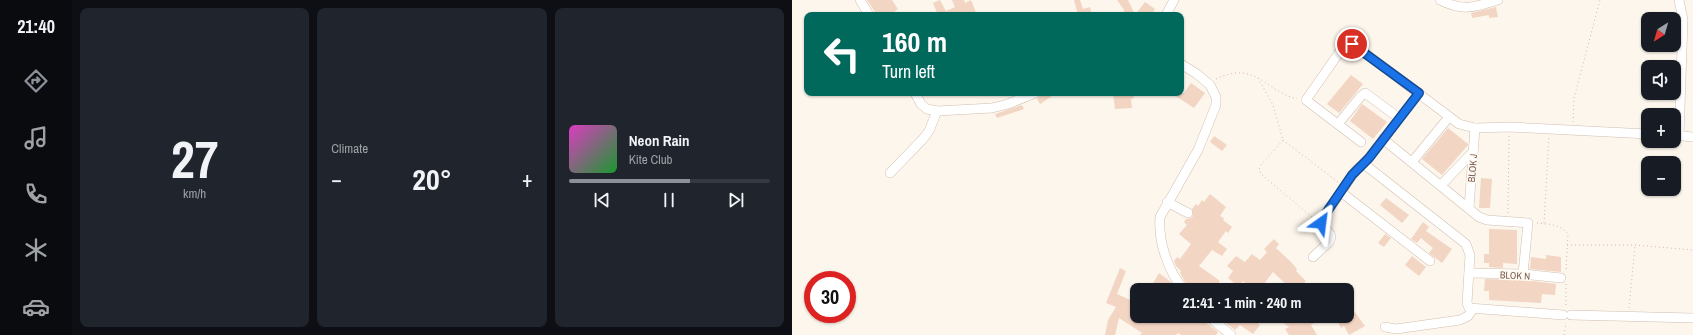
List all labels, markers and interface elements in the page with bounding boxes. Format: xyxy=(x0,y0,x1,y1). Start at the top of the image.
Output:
north arrow xyxy=(1641,12,1681,52)
map controls xyxy=(1641,12,1681,196)
text: 21:40 xyxy=(17,14,55,39)
text: 160 m xyxy=(882,23,947,61)
pin xyxy=(1335,27,1369,61)
icon: left xyxy=(816,28,868,80)
icon: arrive xyxy=(1341,33,1363,55)
text: Turn left xyxy=(882,59,935,84)
button: sound xyxy=(1641,60,1681,100)
icon: directions xyxy=(22,67,50,95)
button: + xyxy=(1641,108,1681,148)
icon: music xyxy=(22,124,50,152)
text: 27 xyxy=(171,124,218,194)
text: Neon Rain xyxy=(629,130,689,151)
text: Climate xyxy=(331,140,368,157)
text: Kite Club xyxy=(629,151,673,168)
street label: BLOK J xyxy=(1465,153,1480,183)
button: − xyxy=(1641,156,1681,196)
text: 20° xyxy=(412,159,452,199)
text: − xyxy=(331,164,342,194)
text: + xyxy=(522,164,533,194)
icon: phone xyxy=(22,180,50,208)
text: km/h xyxy=(183,185,206,202)
icon: previous xyxy=(591,189,613,211)
icon: pause xyxy=(658,189,680,211)
icon: next xyxy=(725,189,747,211)
position arrow xyxy=(1300,202,1342,244)
icon: climate xyxy=(22,236,50,264)
street label: BLOK N xyxy=(1500,268,1530,283)
speed limit sign: 30 xyxy=(804,271,856,323)
text: 21:41 · 1 min · 240 m xyxy=(1183,292,1301,313)
icon: car xyxy=(22,293,50,321)

